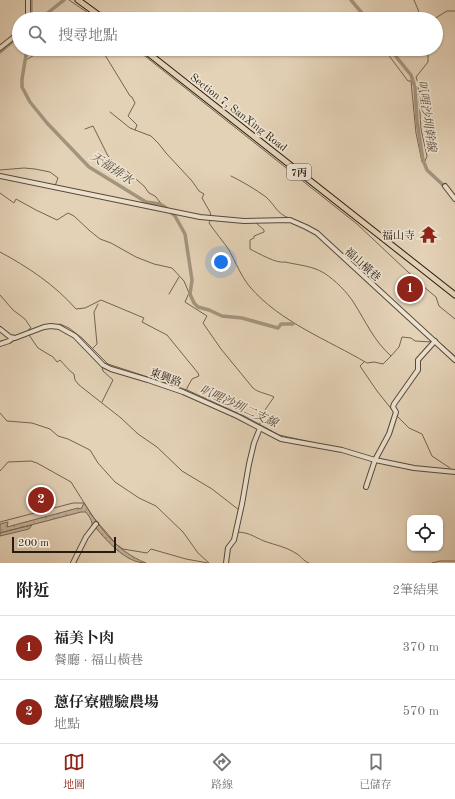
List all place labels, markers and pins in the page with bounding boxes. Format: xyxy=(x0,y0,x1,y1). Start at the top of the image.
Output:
temple icon: 福山寺 xyxy=(418,225,438,245)
place label: 福山寺 xyxy=(382,229,415,242)
pin: 1 xyxy=(397,274,423,304)
pin: 2 xyxy=(28,485,54,515)

